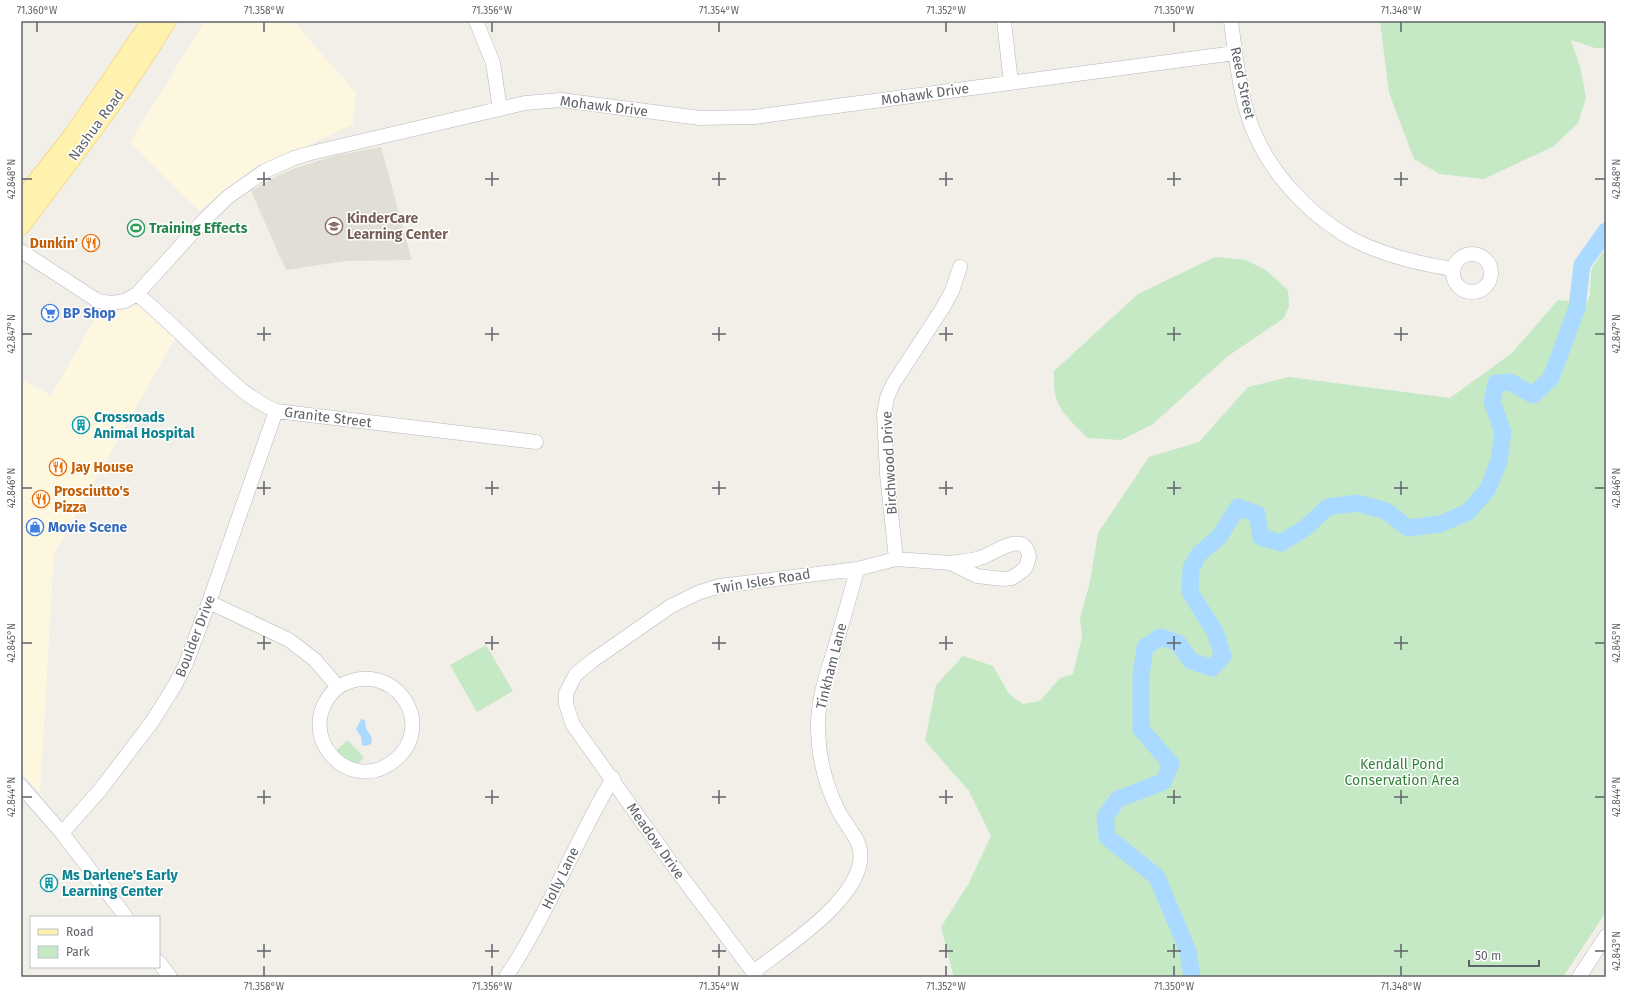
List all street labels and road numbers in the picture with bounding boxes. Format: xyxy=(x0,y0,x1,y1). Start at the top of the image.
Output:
street label: Reed Street xyxy=(1227,45,1259,122)
street label: Mohawk Drive xyxy=(880,80,970,109)
street label: Nashua Road xyxy=(65,87,128,164)
street label: Mohawk Drive xyxy=(559,93,649,120)
street label: Granite Street xyxy=(283,404,373,431)
street label: Birchwood Drive xyxy=(878,411,901,515)
street label: Twin Isles Road xyxy=(713,565,812,598)
street label: Boulder Drive xyxy=(172,593,219,680)
street label: Tinkham Lane xyxy=(813,621,850,711)
street label: Meadow Drive xyxy=(623,800,688,883)
street label: Holly Lane xyxy=(538,845,583,912)

